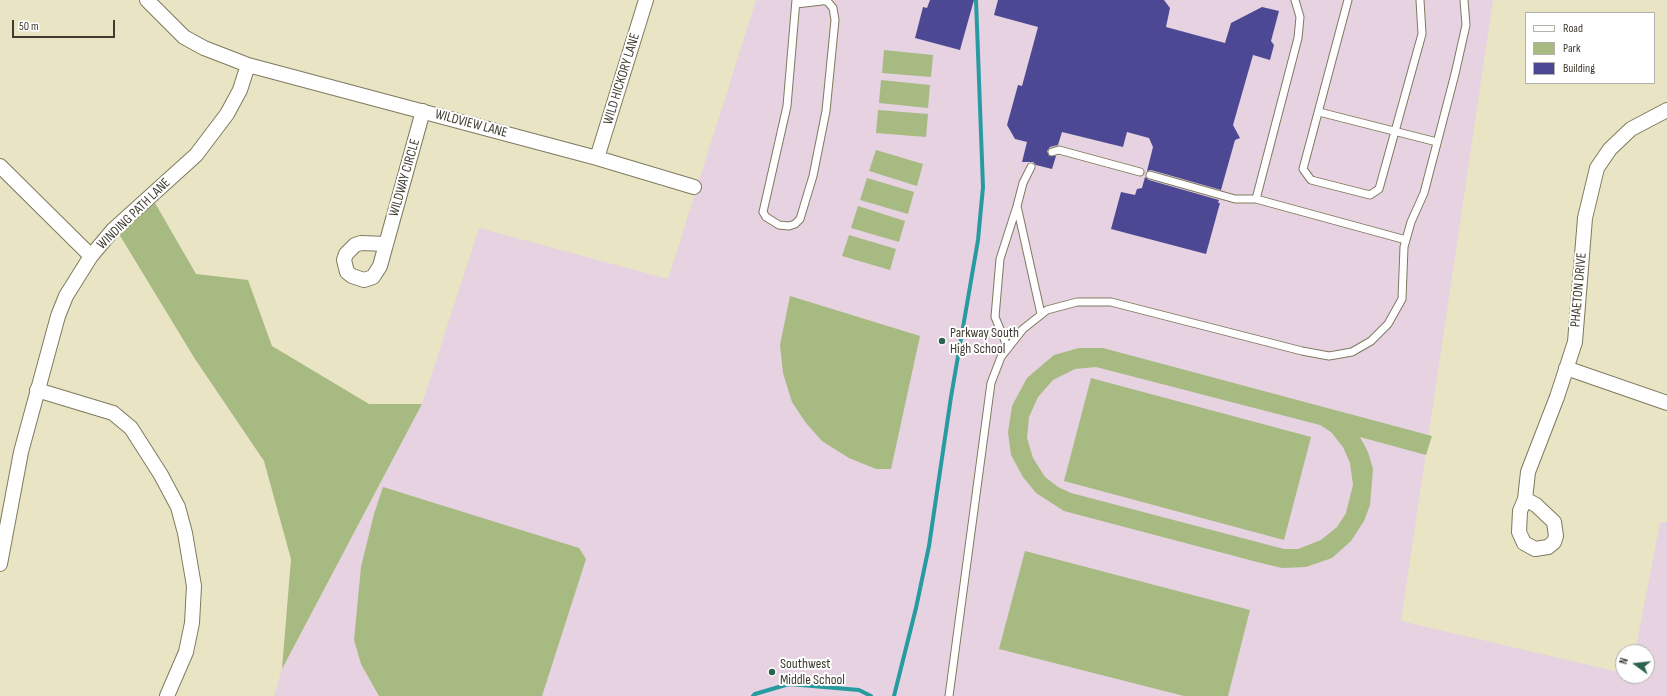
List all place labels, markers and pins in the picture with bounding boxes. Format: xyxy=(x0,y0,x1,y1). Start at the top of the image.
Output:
place label: Parkway South High School xyxy=(950,325,1019,358)
marker: Parkway South High School xyxy=(937,336,947,346)
place label: Southwest Middle School xyxy=(780,656,845,688)
marker: Southwest Middle School xyxy=(767,667,777,677)

